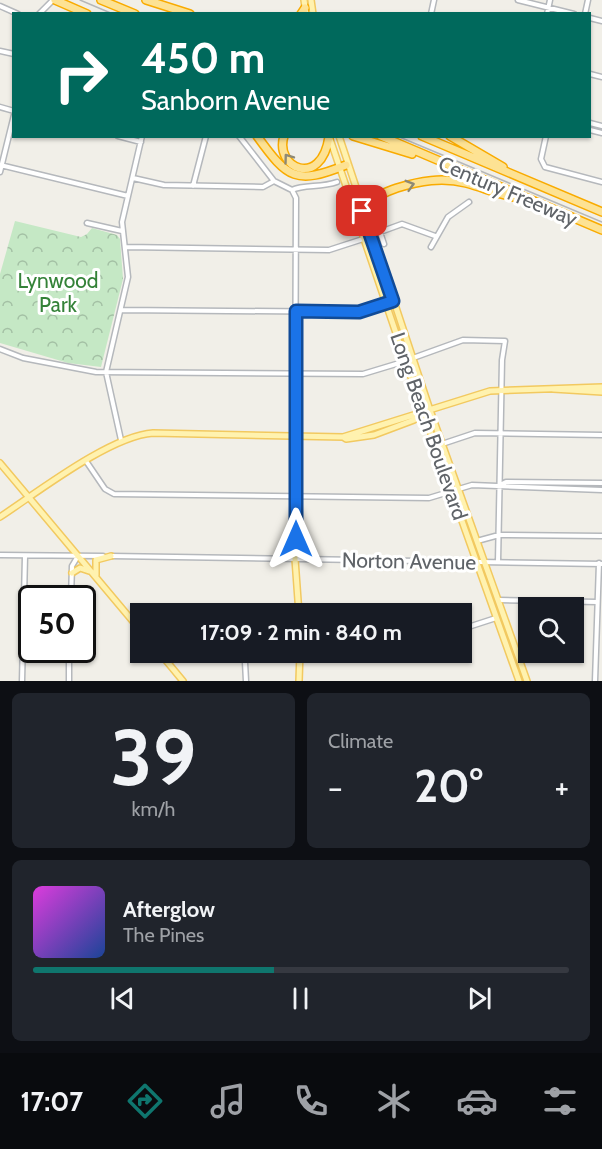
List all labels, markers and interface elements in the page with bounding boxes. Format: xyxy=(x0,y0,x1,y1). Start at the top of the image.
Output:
text: 450 m xyxy=(141,32,265,84)
icon: right xyxy=(42,36,120,114)
text: Sanborn Avenue xyxy=(141,84,330,117)
street label: Century Freeway xyxy=(435,151,582,232)
one-way arrow xyxy=(285,153,296,164)
one-way arrow xyxy=(405,179,415,192)
pin xyxy=(336,185,387,236)
icon: arrive xyxy=(345,194,378,227)
park label: Lynwood Park xyxy=(18,268,99,317)
street label: Long Beach Boulevard xyxy=(385,329,473,523)
position arrow xyxy=(264,507,328,571)
street label: Norton Avenue xyxy=(342,547,477,575)
speed limit sign: 50 xyxy=(18,585,96,663)
map controls xyxy=(518,597,584,663)
button: search xyxy=(518,597,584,663)
text: 17:09 · 2 min · 840 m xyxy=(200,619,402,646)
text: 39 xyxy=(111,710,196,805)
text: Climate xyxy=(328,729,393,753)
text: 20° xyxy=(414,759,483,813)
text: − xyxy=(328,767,343,807)
text: + xyxy=(554,767,569,807)
text: km/h xyxy=(132,797,175,821)
text: Afterglow xyxy=(123,896,215,923)
text: The Pines xyxy=(123,923,204,947)
icon: previous xyxy=(106,982,139,1015)
icon: pause xyxy=(284,982,317,1015)
icon: next xyxy=(463,982,496,1015)
icon: directions xyxy=(124,1080,166,1122)
icon: music xyxy=(207,1080,249,1122)
icon: phone xyxy=(290,1080,332,1122)
icon: climate xyxy=(373,1080,415,1122)
icon: car xyxy=(456,1080,498,1122)
icon: filters xyxy=(539,1080,581,1122)
text: 17:07 xyxy=(21,1085,83,1118)

